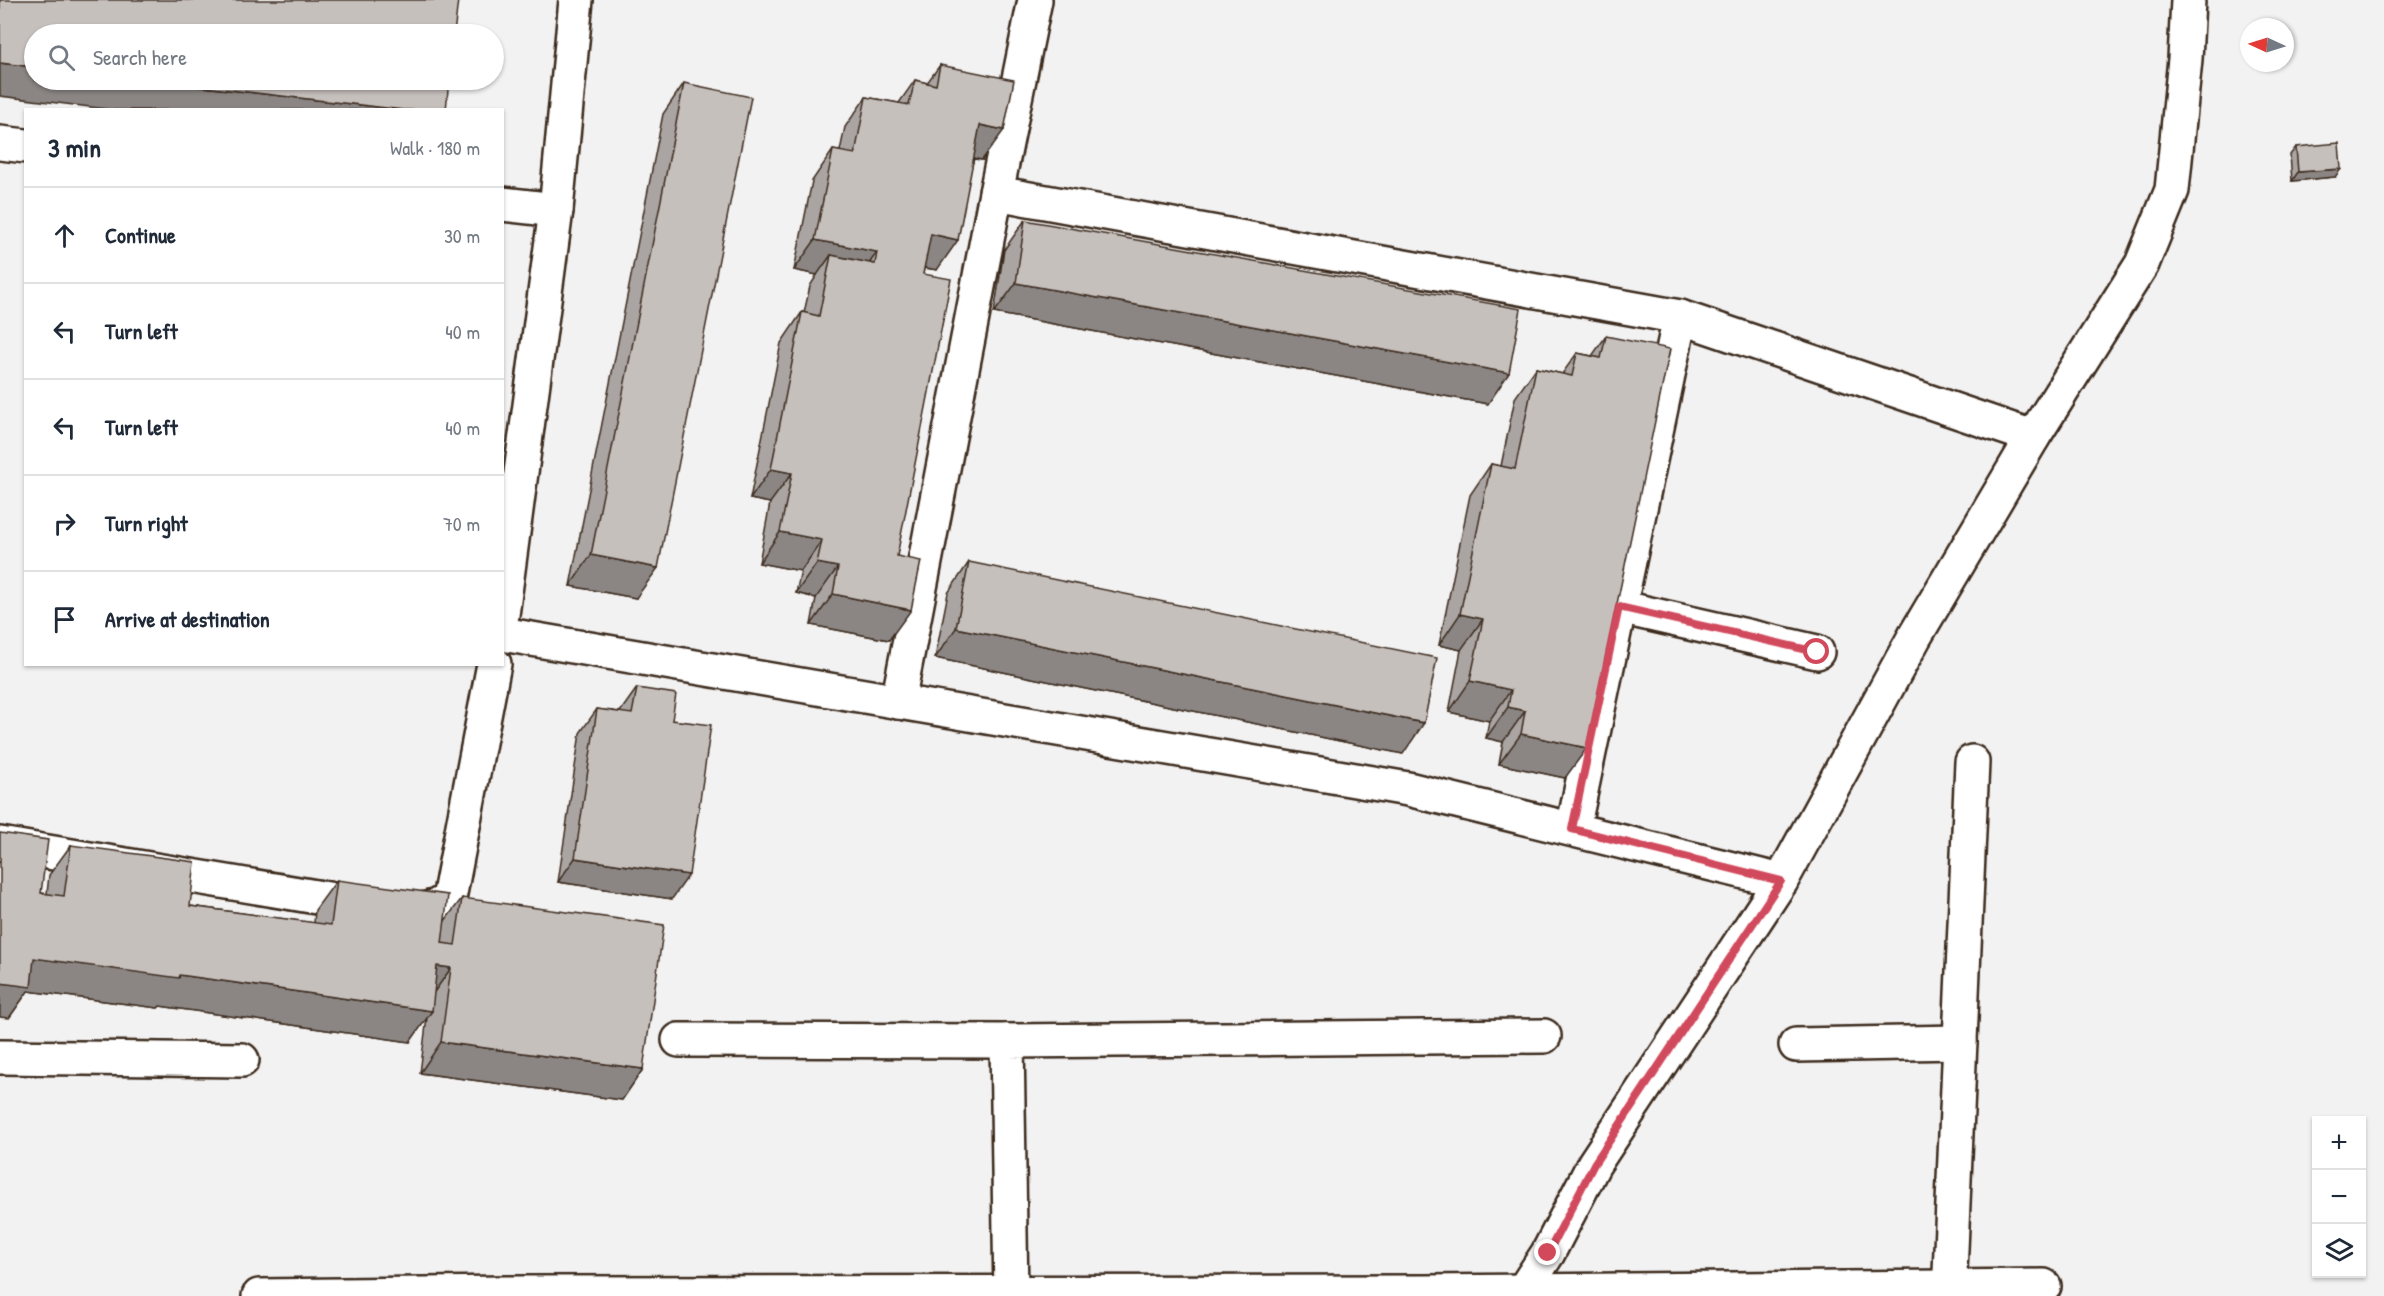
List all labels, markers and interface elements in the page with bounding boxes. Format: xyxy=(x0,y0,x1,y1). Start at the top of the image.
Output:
north arrow xyxy=(2240,18,2294,72)
search box xyxy=(24,24,504,90)
icon: search xyxy=(45,41,78,74)
text: Search here xyxy=(93,42,187,72)
text: 3 min xyxy=(48,130,101,165)
text: Walk · 180 m xyxy=(390,134,480,161)
icon: ahead xyxy=(48,219,81,252)
text: Continue xyxy=(105,220,176,250)
text: 30 m xyxy=(444,222,480,249)
icon: left xyxy=(48,315,81,348)
text: Turn left xyxy=(105,316,178,346)
text: 40 m xyxy=(445,318,480,345)
icon: left xyxy=(48,411,81,444)
text: Turn left xyxy=(105,412,178,442)
text: 40 m xyxy=(445,414,480,441)
icon: right xyxy=(48,507,81,540)
text: Turn right xyxy=(105,508,188,538)
text: 70 m xyxy=(443,510,480,537)
icon: arrive xyxy=(48,603,81,636)
text: Arrive at destination xyxy=(105,604,270,634)
route start xyxy=(1803,638,1829,664)
map controls xyxy=(2312,1116,2366,1278)
button: + xyxy=(2312,1116,2366,1170)
button: − xyxy=(2312,1170,2366,1224)
button: layers xyxy=(2312,1224,2366,1278)
route end xyxy=(1534,1239,1560,1265)

